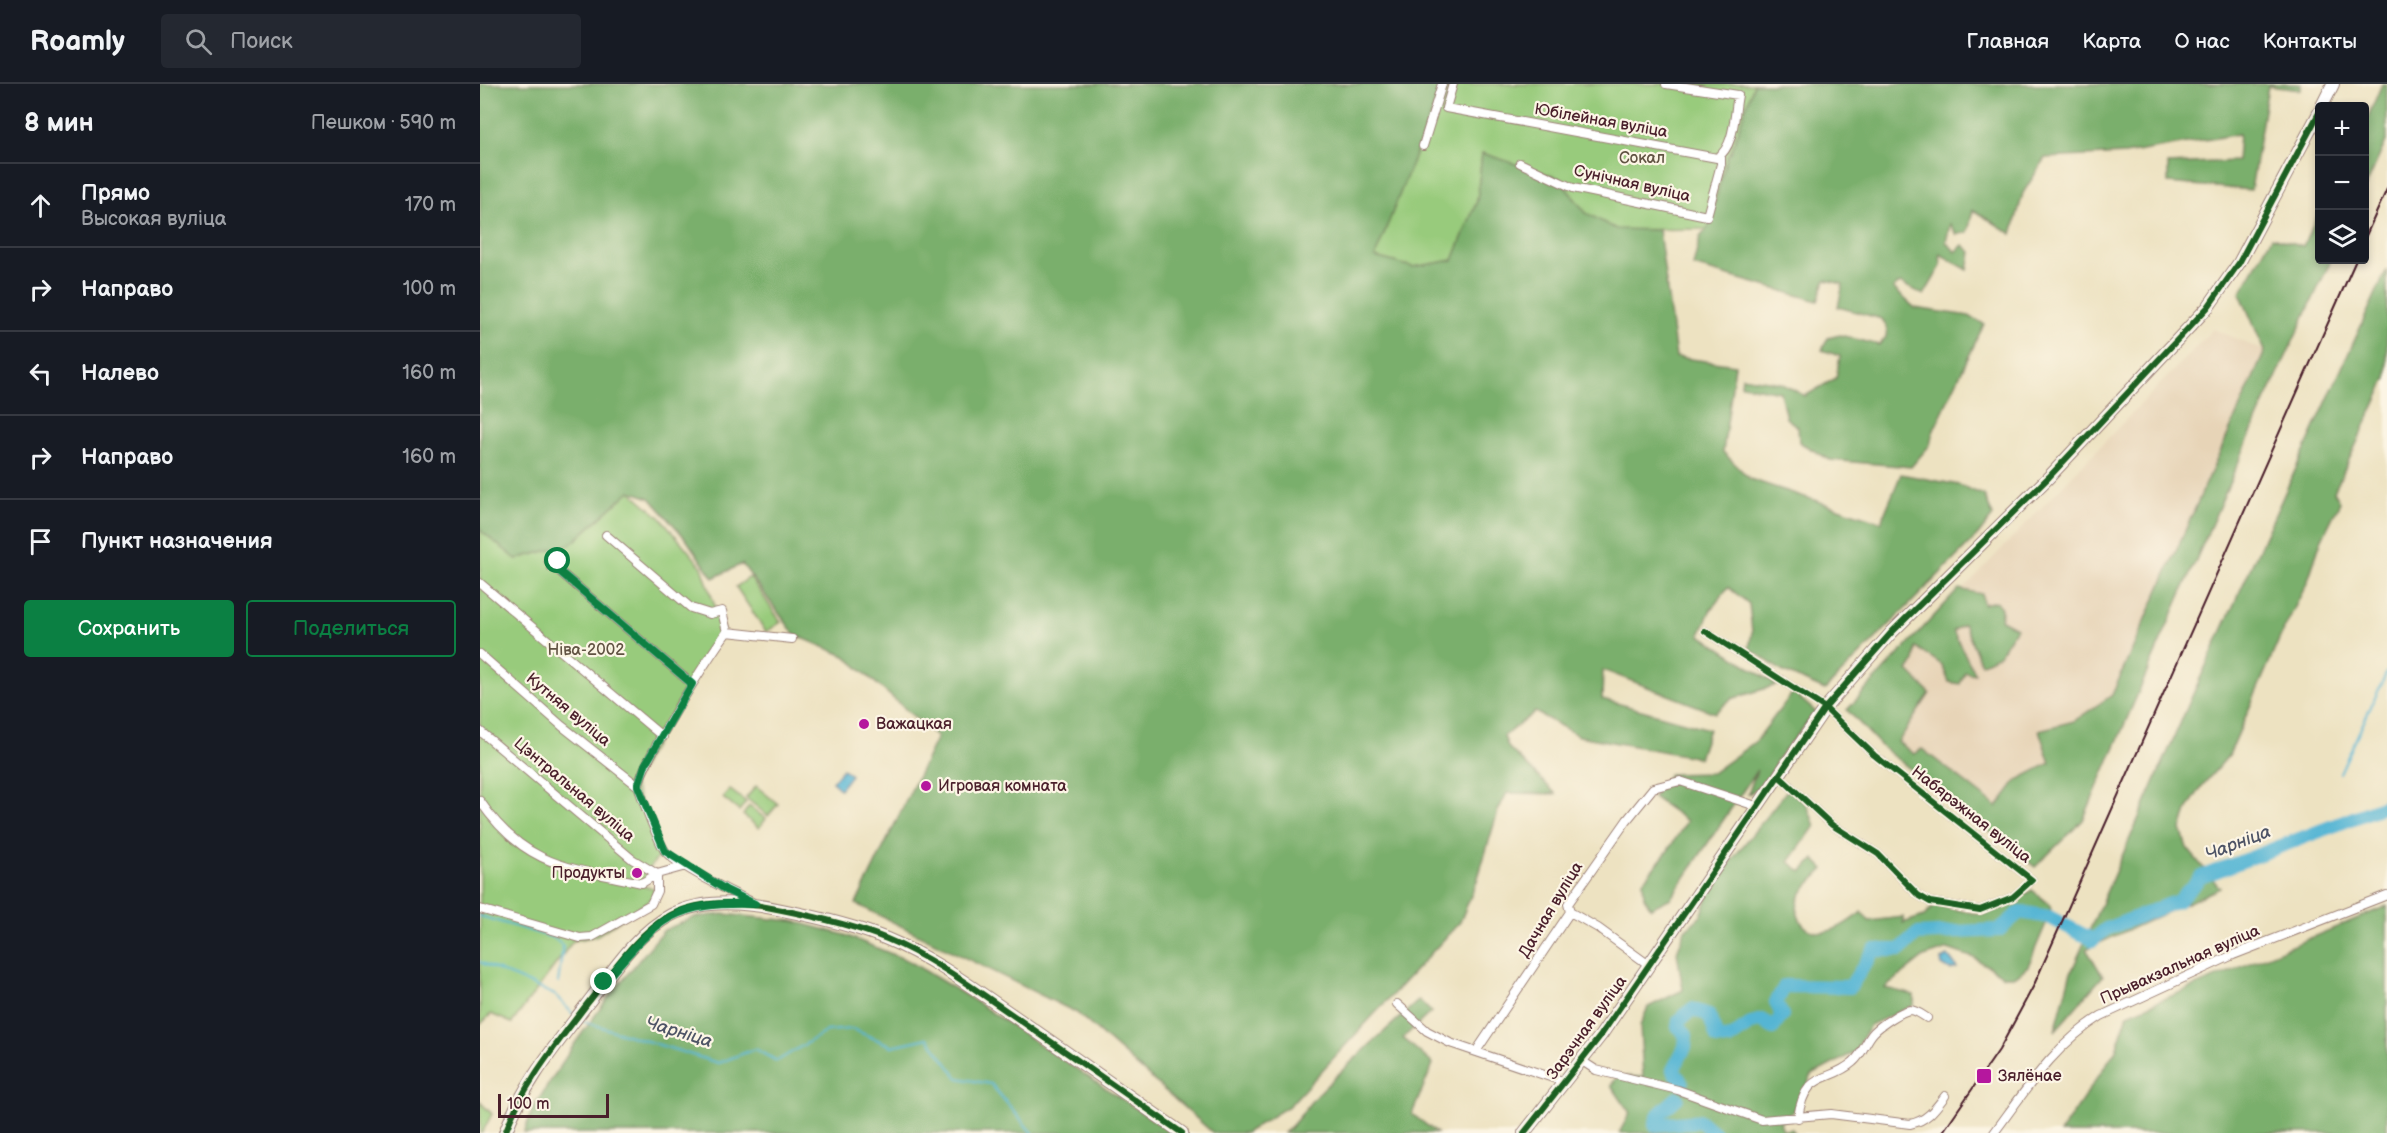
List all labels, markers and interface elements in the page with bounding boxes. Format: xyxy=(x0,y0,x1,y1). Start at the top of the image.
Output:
search box xyxy=(161,14,581,68)
text: Roamly xyxy=(30,25,125,58)
icon: search xyxy=(182,25,215,58)
text: Поиск xyxy=(230,28,293,55)
text: Главная xyxy=(1966,29,2049,54)
text: Карта xyxy=(2082,29,2141,54)
text: О нас xyxy=(2174,29,2230,54)
text: Контакты xyxy=(2263,29,2357,54)
street label: Юбілейная вуліца xyxy=(1533,100,1670,142)
map controls xyxy=(2315,102,2369,264)
button: + xyxy=(2315,102,2369,156)
text: 8 мин xyxy=(24,108,94,139)
text: Пешком · 590 m xyxy=(311,111,456,135)
park label: Сокал xyxy=(1619,149,1665,168)
button: − xyxy=(2315,156,2369,210)
street label: Сунічная вуліца xyxy=(1572,161,1693,207)
text: Прямо xyxy=(81,180,150,207)
icon: ahead xyxy=(24,189,57,222)
text: 170 m xyxy=(405,193,456,217)
text: Высокая вуліца xyxy=(81,207,227,231)
button: layers xyxy=(2315,210,2369,264)
icon: right xyxy=(24,273,57,306)
text: Направо xyxy=(81,276,173,303)
text: 100 m xyxy=(403,277,456,301)
icon: left xyxy=(24,357,57,390)
text: Налево xyxy=(81,360,159,387)
text: 160 m xyxy=(402,361,456,385)
icon: right xyxy=(24,441,57,474)
text: Направо xyxy=(81,444,173,471)
text: 160 m xyxy=(402,445,456,469)
icon: arrive xyxy=(24,525,57,558)
text: Пункт назначения xyxy=(81,528,273,555)
route start xyxy=(544,547,570,573)
button: Сохранить xyxy=(24,600,234,657)
button: Поделиться xyxy=(246,600,456,657)
park label: Ніва-2002 xyxy=(547,641,625,660)
street label: Кутняя вуліца xyxy=(522,669,614,751)
place label: Важацкая xyxy=(876,715,952,734)
marker: Важацкая xyxy=(857,717,871,731)
street label: Цэнтральная вуліца xyxy=(510,734,639,846)
street label: Набярэжная вуліца xyxy=(1907,762,2035,868)
place label: Игровая комната xyxy=(938,777,1067,796)
marker: Игровая комната xyxy=(919,779,933,793)
water label: Чарніца xyxy=(2202,821,2274,865)
street label: Дачная вуліца xyxy=(1515,858,1587,961)
place label: Продукты xyxy=(552,864,625,883)
marker: Продукты xyxy=(630,866,644,880)
street label: Прывакзальная вуліца xyxy=(2097,921,2263,1009)
route end xyxy=(590,968,616,994)
street label: Зарэчная вуліца xyxy=(1543,972,1631,1084)
water label: Чарніца xyxy=(643,1012,715,1052)
marker: Зялёнае xyxy=(1975,1067,1993,1085)
place label: Зялёнае xyxy=(1998,1067,2062,1086)
scale bar xyxy=(498,1091,609,1118)
text: 100 m xyxy=(507,1095,550,1114)

